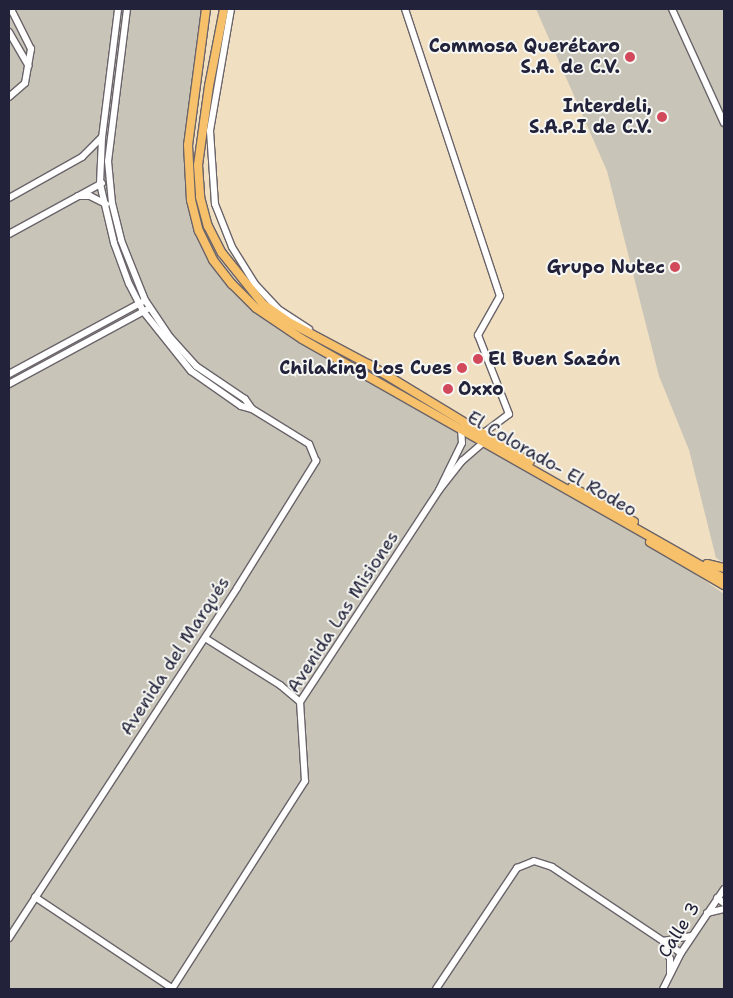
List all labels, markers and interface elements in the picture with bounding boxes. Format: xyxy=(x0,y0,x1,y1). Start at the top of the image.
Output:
place label: Commosa Querétaro S.A. de C.V. xyxy=(429,36,620,78)
marker: Commosa Querétaro S.A. de C.V. xyxy=(624,51,636,63)
place label: Interdeli, S.A.P.I de C.V. xyxy=(529,96,652,138)
marker: Interdeli, S.A.P.I de C.V. xyxy=(656,111,668,123)
place label: Grupo Nutec xyxy=(547,256,665,278)
marker: Grupo Nutec xyxy=(669,261,681,273)
place label: El Buen Sazón xyxy=(488,348,620,370)
marker: El Buen Sazón xyxy=(472,353,484,365)
place label: Chilaking Los Cues xyxy=(279,357,452,379)
marker: Chilaking Los Cues xyxy=(456,362,468,374)
place label: Oxxo xyxy=(458,378,504,400)
marker: Oxxo xyxy=(442,383,454,395)
street label: El Colorado- El Rodeo xyxy=(463,407,641,521)
street label: Avenida Las Misiones xyxy=(283,527,403,697)
street label: Avenida del Marqués xyxy=(116,573,234,739)
street label: Calle 3 xyxy=(654,898,704,962)

